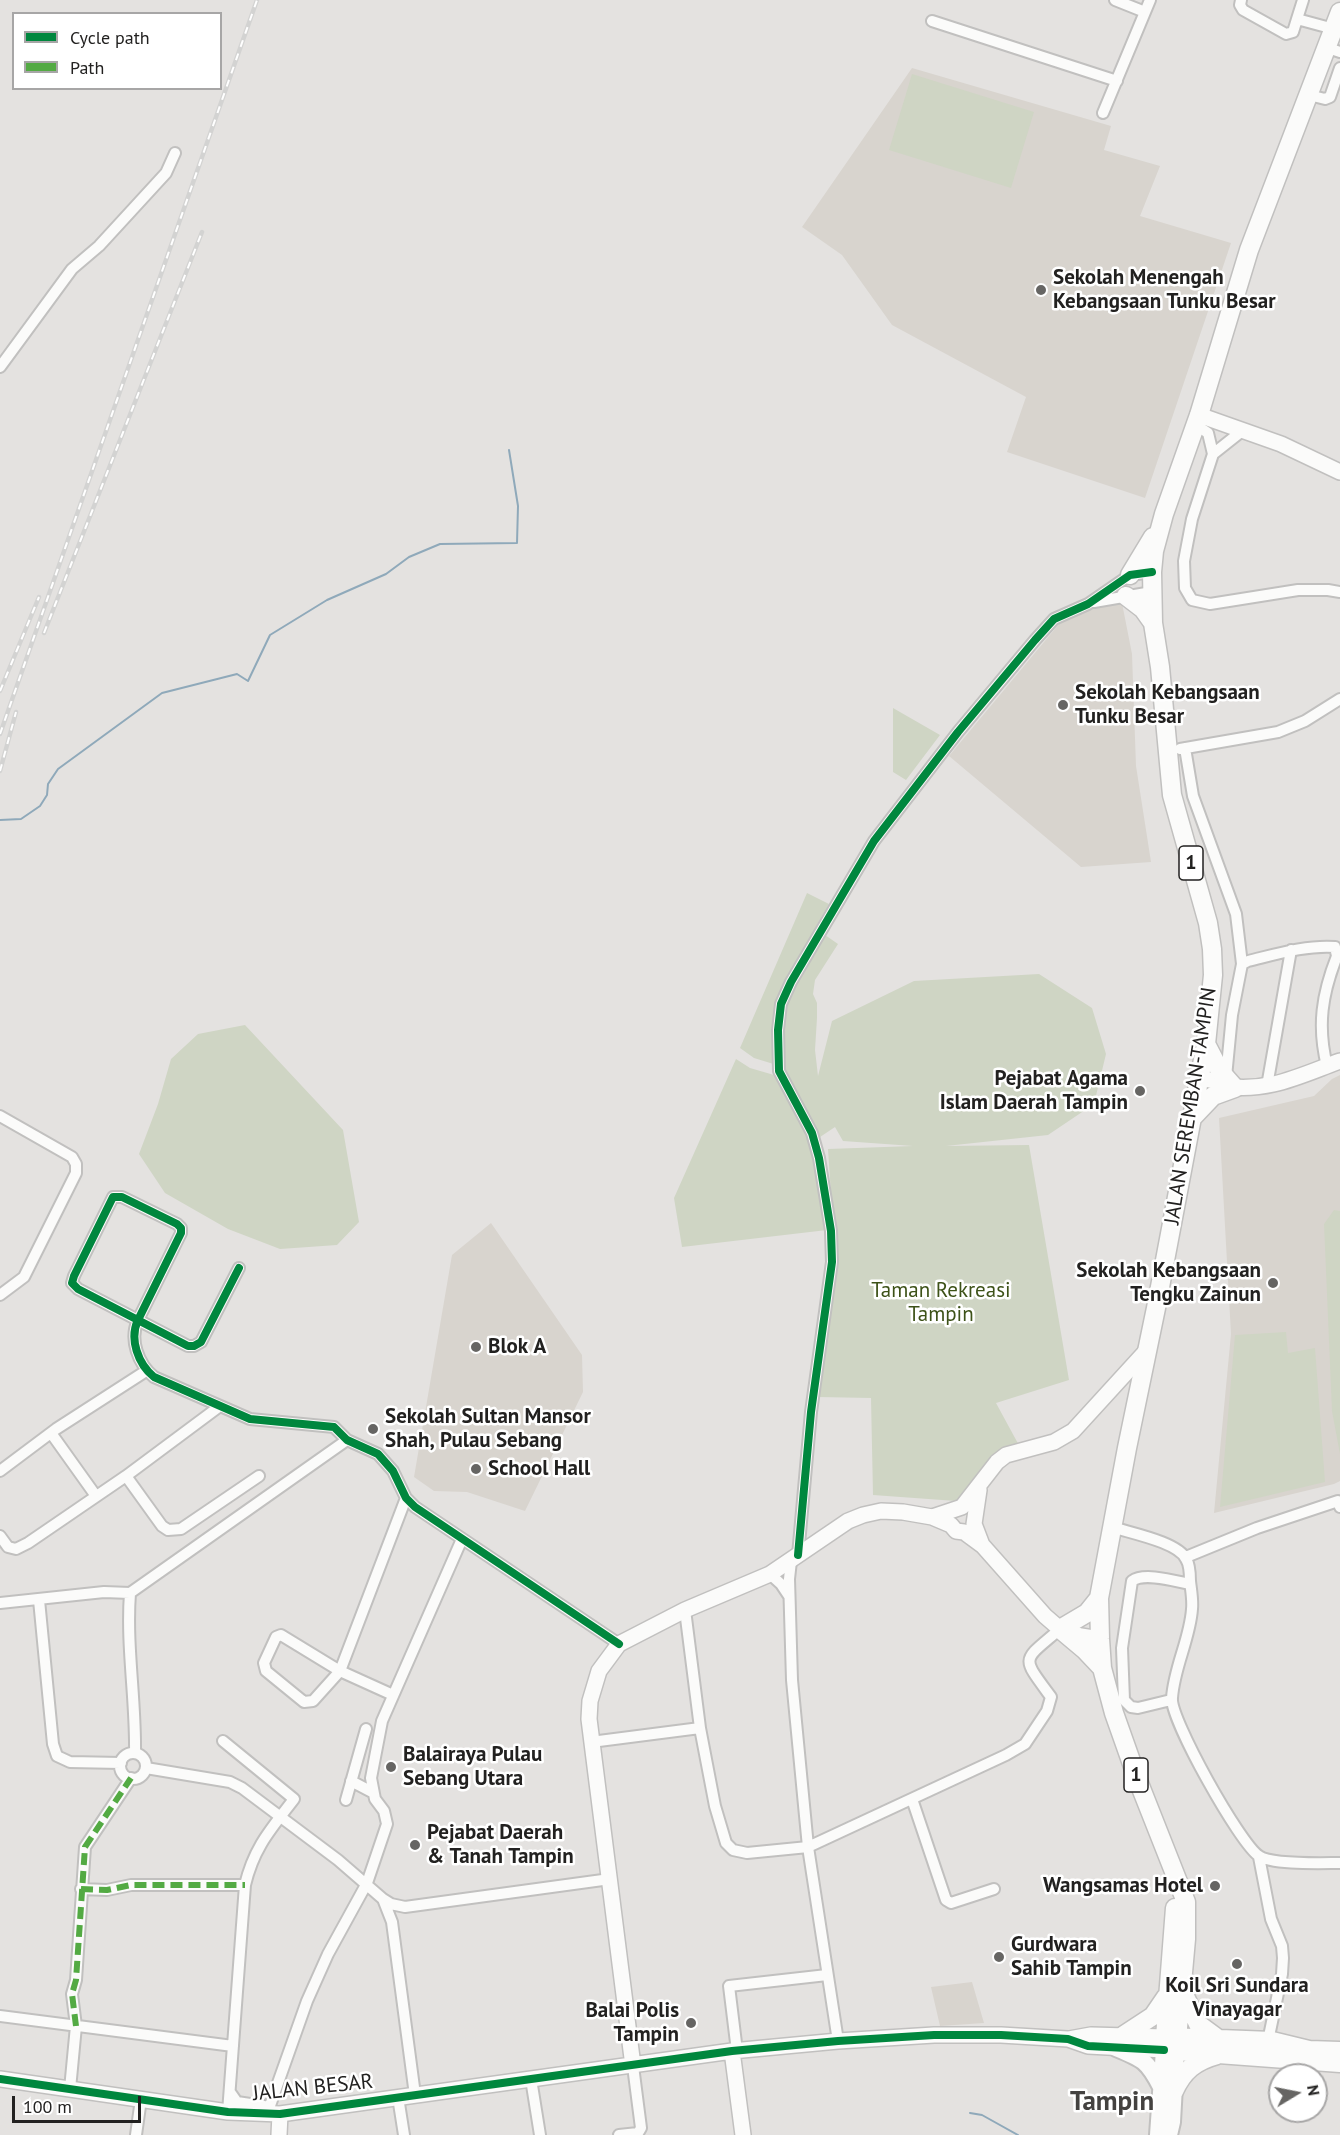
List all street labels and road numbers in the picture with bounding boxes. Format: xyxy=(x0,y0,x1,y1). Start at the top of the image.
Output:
road number: 1 xyxy=(1179,846,1203,880)
street label: JALAN SEREMBAN-TAMPIN xyxy=(1160,986,1222,1226)
road number: 1 xyxy=(1124,1758,1148,1792)
street label: JALAN BESAR xyxy=(252,2069,374,2107)

